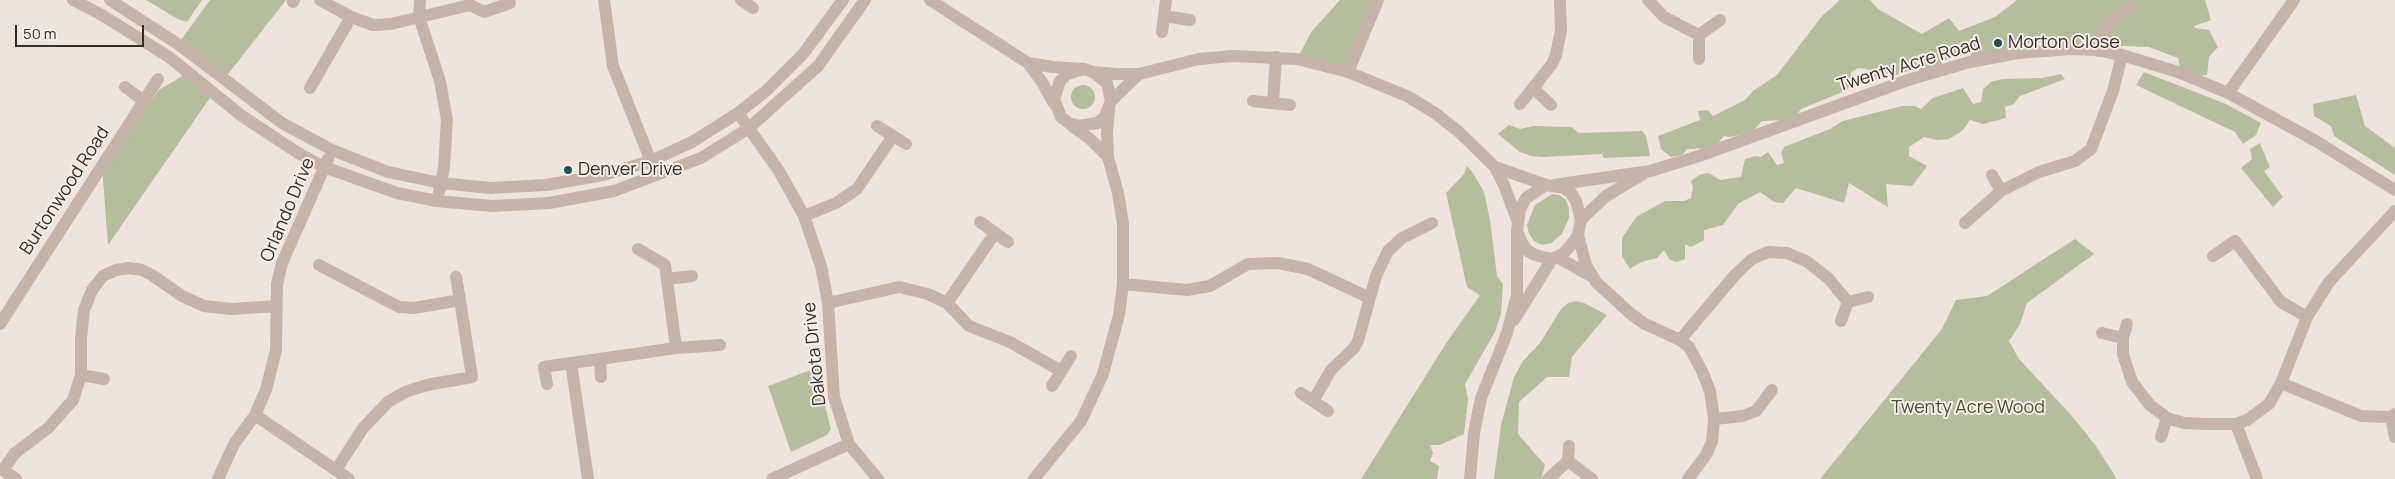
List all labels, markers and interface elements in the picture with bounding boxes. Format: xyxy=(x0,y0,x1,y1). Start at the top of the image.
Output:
scale bar xyxy=(18,15,146,47)
text: 50 m xyxy=(23,23,57,44)
place label: Morton Close xyxy=(2008,32,2120,54)
street label: Twenty Acre Road xyxy=(1835,33,1983,97)
marker: Morton Close xyxy=(1992,37,2004,49)
street label: Burtonwood Road xyxy=(16,123,114,259)
street label: Orlando Drive xyxy=(256,155,320,265)
place label: Denver Drive xyxy=(578,159,683,181)
marker: Denver Drive xyxy=(562,164,574,176)
street label: Dakota Drive xyxy=(799,301,831,407)
park label: Twenty Acre Wood xyxy=(1891,397,2045,419)

